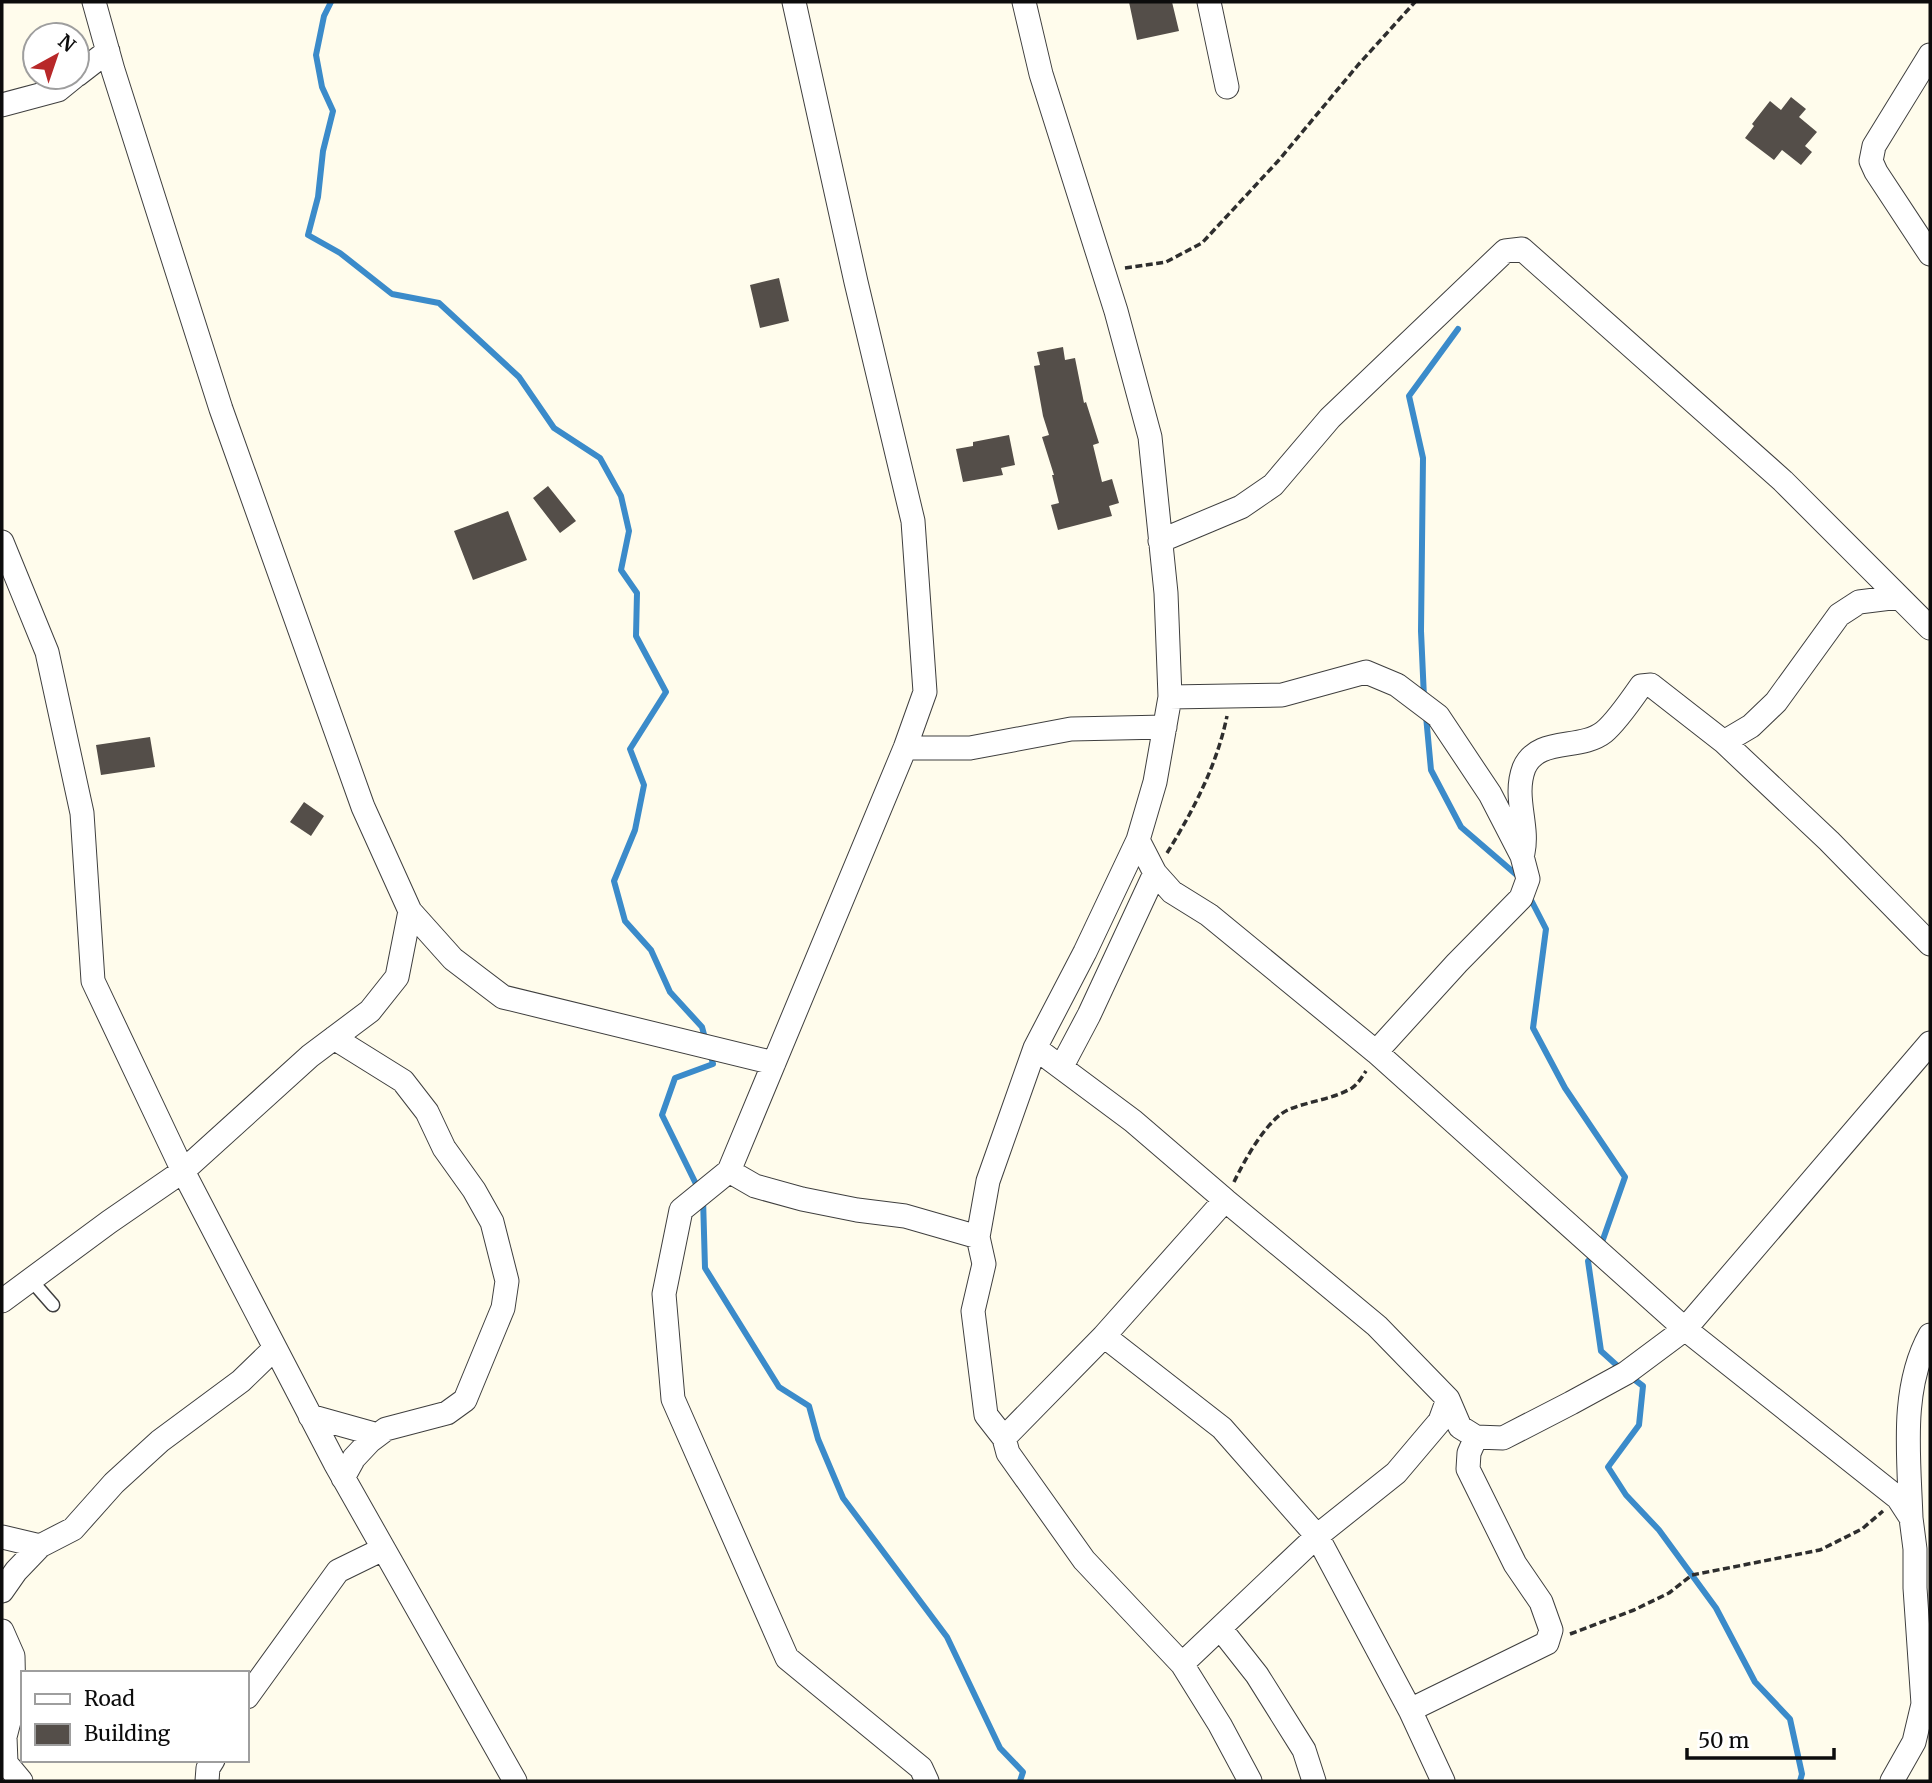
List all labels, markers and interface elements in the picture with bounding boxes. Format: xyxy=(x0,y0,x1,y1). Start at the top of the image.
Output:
north arrow xyxy=(21,21,91,91)
text: N xyxy=(53,29,80,57)
legend xyxy=(21,1671,248,1762)
text: Road xyxy=(84,1685,135,1712)
scale bar xyxy=(1687,1716,1834,1760)
text: Building xyxy=(84,1720,171,1747)
text: 50 m xyxy=(1698,1727,1749,1754)

